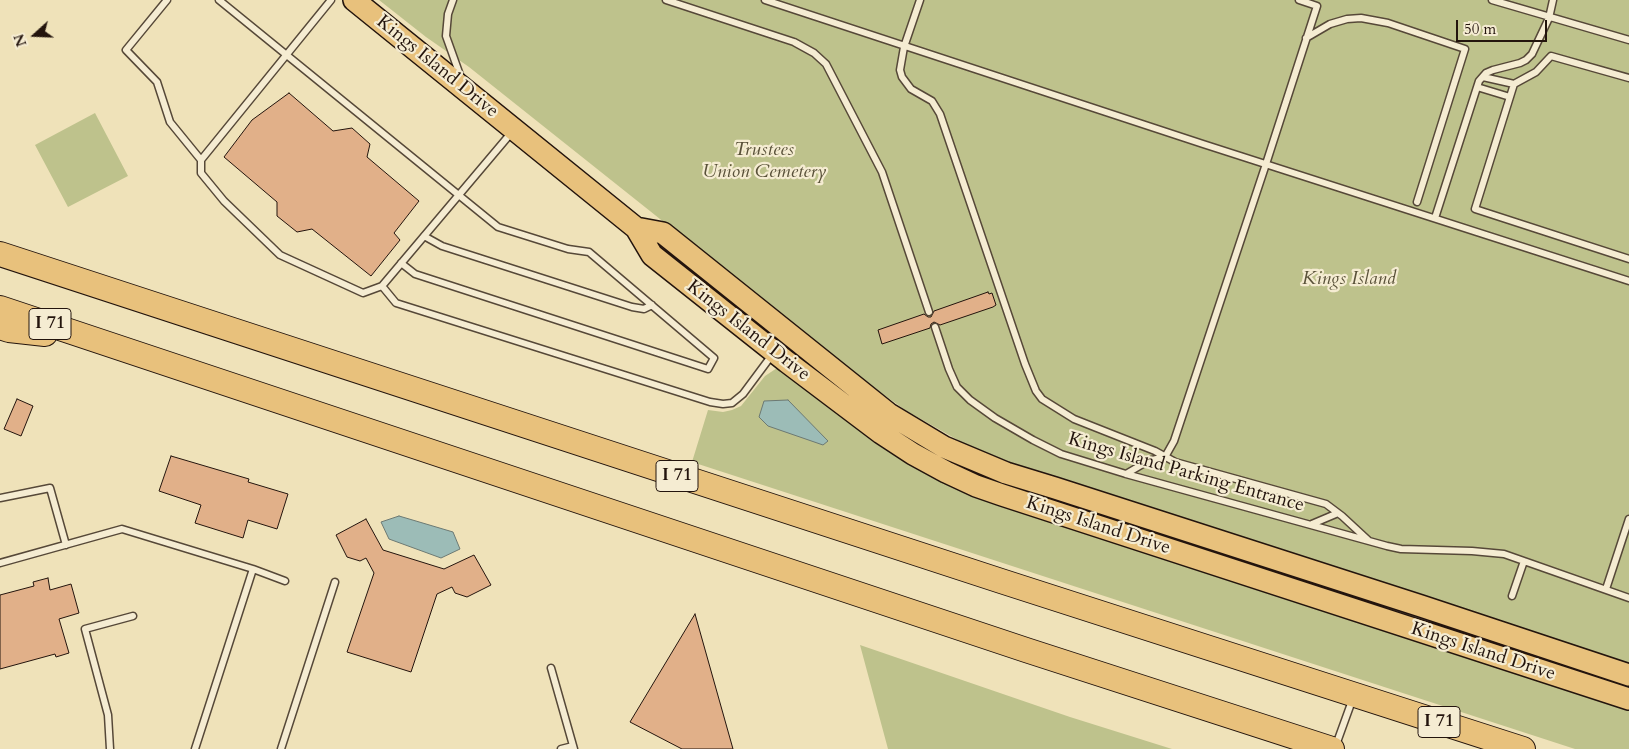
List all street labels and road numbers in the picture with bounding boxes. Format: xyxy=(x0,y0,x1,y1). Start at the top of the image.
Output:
street label: Kings Island Drive xyxy=(371,11,503,123)
street label: Kings Island Drive xyxy=(682,276,814,386)
road number: I 71 xyxy=(29,308,71,339)
street label: Kings Island Parking Entrance xyxy=(1065,428,1307,518)
road number: I 71 xyxy=(656,461,698,492)
street label: Kings Island Drive xyxy=(1023,492,1173,560)
street label: Kings Island Drive xyxy=(1408,618,1558,686)
road number: I 71 xyxy=(1418,706,1460,738)

